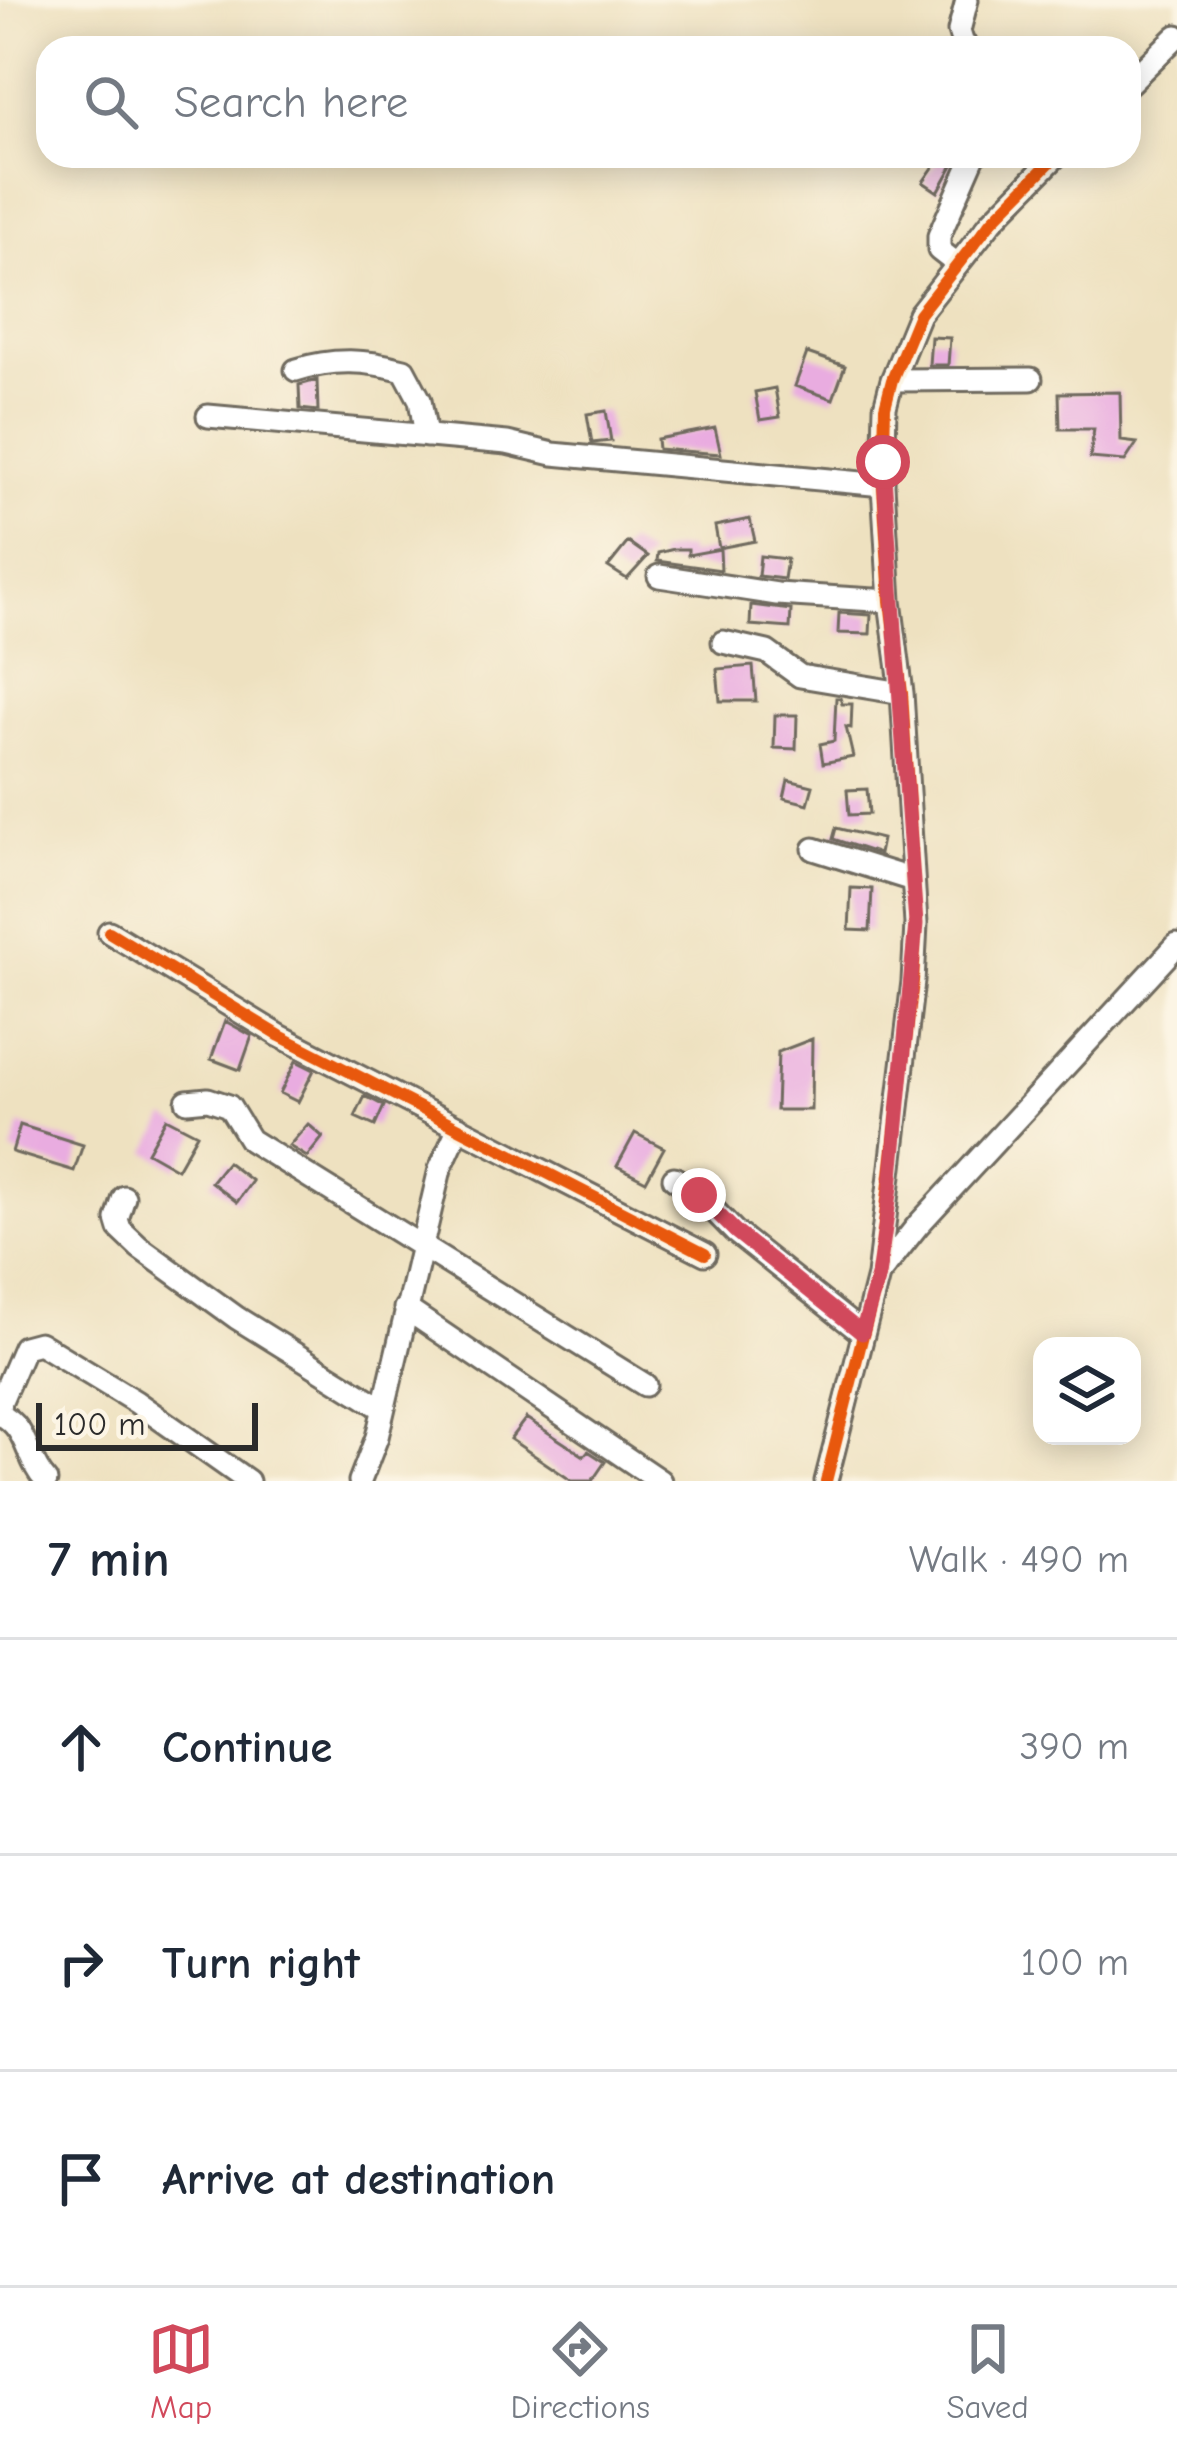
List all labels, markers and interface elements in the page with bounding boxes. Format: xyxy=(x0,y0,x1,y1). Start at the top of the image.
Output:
search box xyxy=(36,36,1141,168)
icon: search xyxy=(78,69,144,135)
text: Search here xyxy=(174,76,408,128)
route start xyxy=(856,435,910,489)
route end xyxy=(672,1168,726,1222)
map controls xyxy=(1033,1337,1141,1445)
button: layers xyxy=(1033,1337,1141,1445)
scale bar xyxy=(36,1397,258,1450)
text: 100 m xyxy=(54,1405,146,1443)
text: 7 min xyxy=(48,1530,170,1589)
text: Walk · 490 m xyxy=(909,1537,1129,1582)
icon: ahead xyxy=(48,1714,114,1780)
text: Continue xyxy=(162,1721,332,1773)
text: 390 m xyxy=(1020,1724,1129,1769)
icon: right xyxy=(48,1930,114,1996)
text: Turn right xyxy=(162,1937,360,1989)
text: 100 m xyxy=(1021,1940,1129,1985)
icon: arrive xyxy=(48,2146,114,2212)
text: Arrive at destination xyxy=(162,2153,555,2205)
tab: Map xyxy=(148,2316,214,2426)
tab: Directions xyxy=(511,2316,650,2426)
tab: Saved xyxy=(946,2316,1029,2426)

